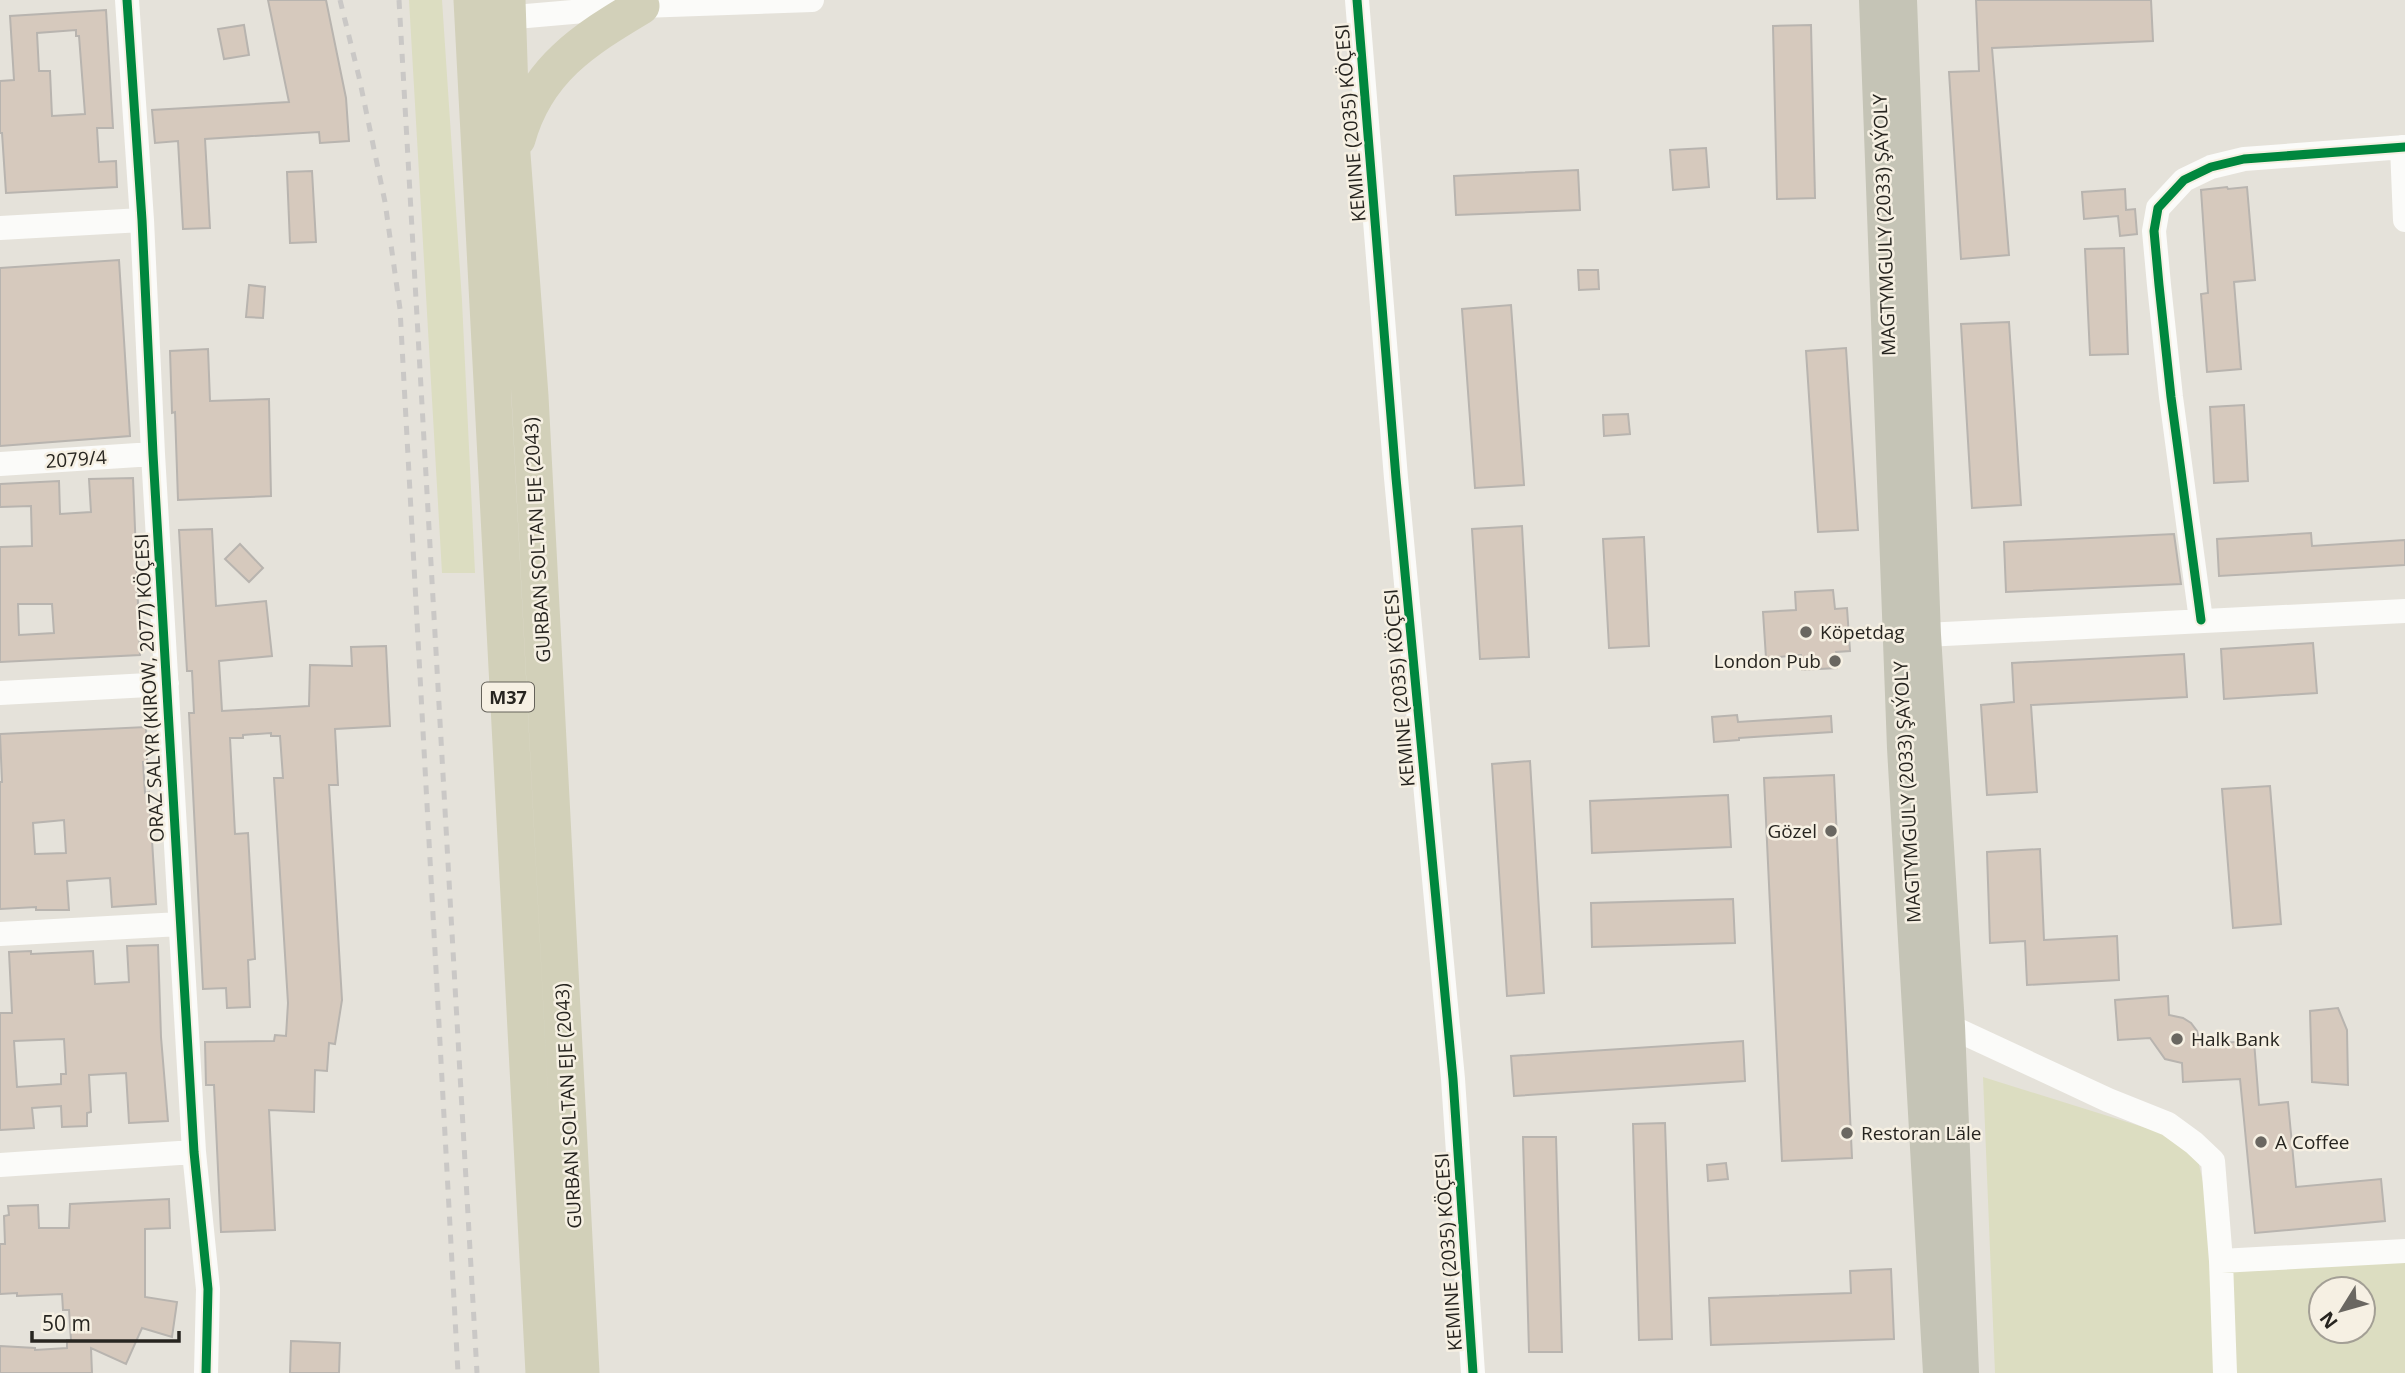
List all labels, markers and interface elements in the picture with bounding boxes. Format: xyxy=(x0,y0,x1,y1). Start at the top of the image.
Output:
street label: KEMINE (2035) KÖÇESI xyxy=(1328,23,1372,223)
street label: MAGTYMGULY (2033) ŞAÝOLY xyxy=(1866,93,1902,356)
street label: GURBAN SOLTAN EJE (2043) xyxy=(518,417,556,663)
street label: 2079/4 xyxy=(45,444,108,474)
street label: ORAZ SALYR (KIROW, 2077) KÖÇESI xyxy=(128,533,170,843)
street label: KEMINE (2035) KÖÇESI xyxy=(1377,588,1421,788)
place label: Köpetdag xyxy=(1820,619,1905,645)
marker: Köpetdag xyxy=(1798,624,1814,640)
place label: London Pub xyxy=(1714,648,1821,674)
marker: London Pub xyxy=(1827,653,1843,669)
street label: MAGTYMGULY (2033) ŞAÝOLY xyxy=(1887,660,1927,924)
road number: M37 xyxy=(482,682,534,712)
place label: Gözel xyxy=(1767,818,1817,844)
marker: Gözel xyxy=(1823,823,1839,839)
street label: GURBAN SOLTAN EJE (2043) xyxy=(549,983,587,1229)
place label: Halk Bank xyxy=(2191,1026,2280,1052)
marker: Halk Bank xyxy=(2169,1031,2185,1047)
place label: Restoran Läle xyxy=(1861,1120,1982,1146)
marker: Restoran Läle xyxy=(1839,1125,1855,1141)
place label: A Coffee xyxy=(2275,1129,2349,1155)
marker: A Coffee xyxy=(2253,1134,2269,1150)
street label: KEMINE (2035) KÖÇESI xyxy=(1428,1152,1468,1352)
north arrow xyxy=(2307,1275,2377,1345)
scale bar xyxy=(32,1300,178,1344)
text: N xyxy=(2313,1306,2343,1334)
text: 50 m xyxy=(42,1309,91,1337)

